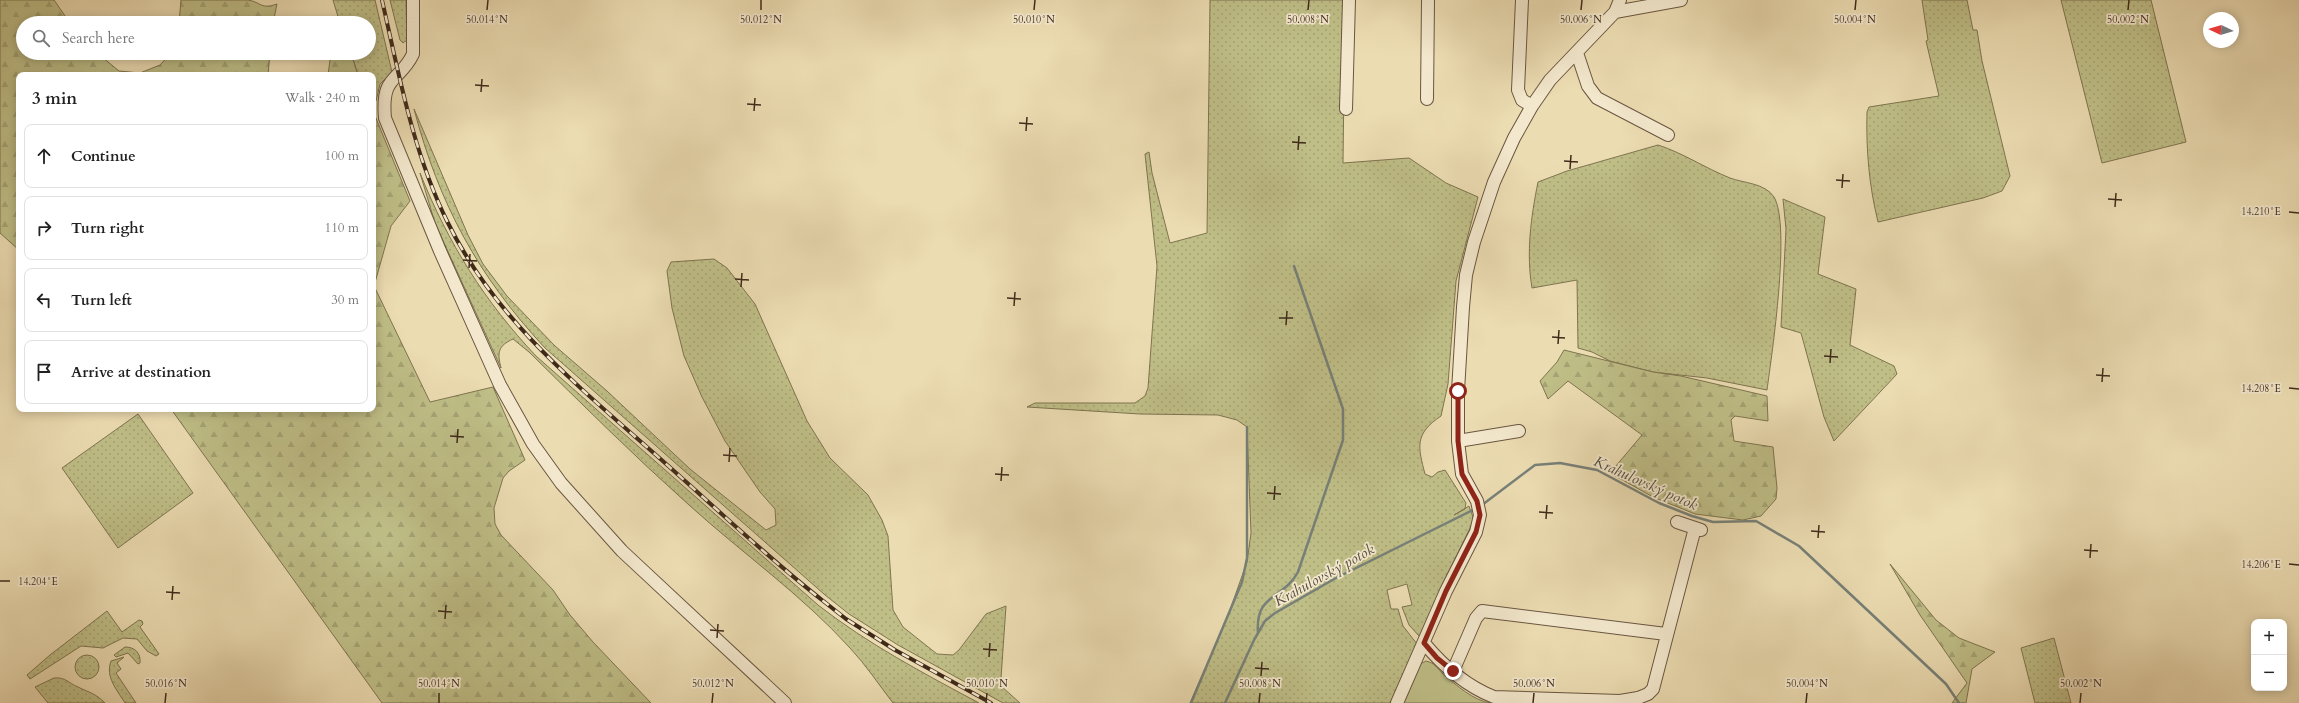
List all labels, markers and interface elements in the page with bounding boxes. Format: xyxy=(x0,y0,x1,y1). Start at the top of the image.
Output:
north arrow xyxy=(2203,12,2239,48)
text: 50.014°N xyxy=(466,13,508,27)
text: 50.012°N xyxy=(740,13,782,27)
text: 50.010°N xyxy=(1013,13,1055,27)
text: 50.008°N xyxy=(1287,13,1329,27)
text: 50.006°N xyxy=(1560,13,1602,27)
text: 50.004°N xyxy=(1834,13,1876,27)
text: 50.002°N xyxy=(2107,13,2149,27)
search box xyxy=(16,16,376,60)
icon: search xyxy=(30,27,52,49)
text: Search here xyxy=(62,28,135,48)
text: 3 min xyxy=(32,87,77,110)
text: Walk · 240 m xyxy=(285,89,360,107)
icon: ahead xyxy=(33,145,55,167)
text: Continue xyxy=(71,146,136,166)
text: 100 m xyxy=(325,147,359,165)
text: 14.210°E xyxy=(2241,205,2281,219)
icon: right xyxy=(33,217,55,239)
text: Turn right xyxy=(71,218,144,238)
text: 110 m xyxy=(325,219,359,237)
icon: left xyxy=(33,289,55,311)
text: Turn left xyxy=(71,290,132,310)
text: 30 m xyxy=(331,291,359,309)
icon: arrive xyxy=(33,361,55,383)
text: Arrive at destination xyxy=(71,362,211,382)
route start xyxy=(1449,382,1467,400)
text: 14.208°E xyxy=(2241,382,2281,396)
water label: Krahulovský potok xyxy=(1591,451,1702,515)
water label: Krahulovský potok xyxy=(1270,539,1378,611)
text: 14.206°E xyxy=(2241,558,2281,572)
text: 14.204°E xyxy=(18,575,58,589)
map controls xyxy=(2251,619,2287,691)
button: + xyxy=(2251,619,2287,655)
button: − xyxy=(2251,655,2287,691)
route end xyxy=(1444,662,1462,680)
text: 50.016°N xyxy=(145,677,187,691)
text: 50.014°N xyxy=(418,677,460,691)
text: 50.012°N xyxy=(692,677,734,691)
text: 50.010°N xyxy=(966,677,1008,691)
text: 50.008°N xyxy=(1239,677,1281,691)
text: 50.006°N xyxy=(1513,677,1555,691)
text: 50.004°N xyxy=(1786,677,1828,691)
text: 50.002°N xyxy=(2060,677,2102,691)

